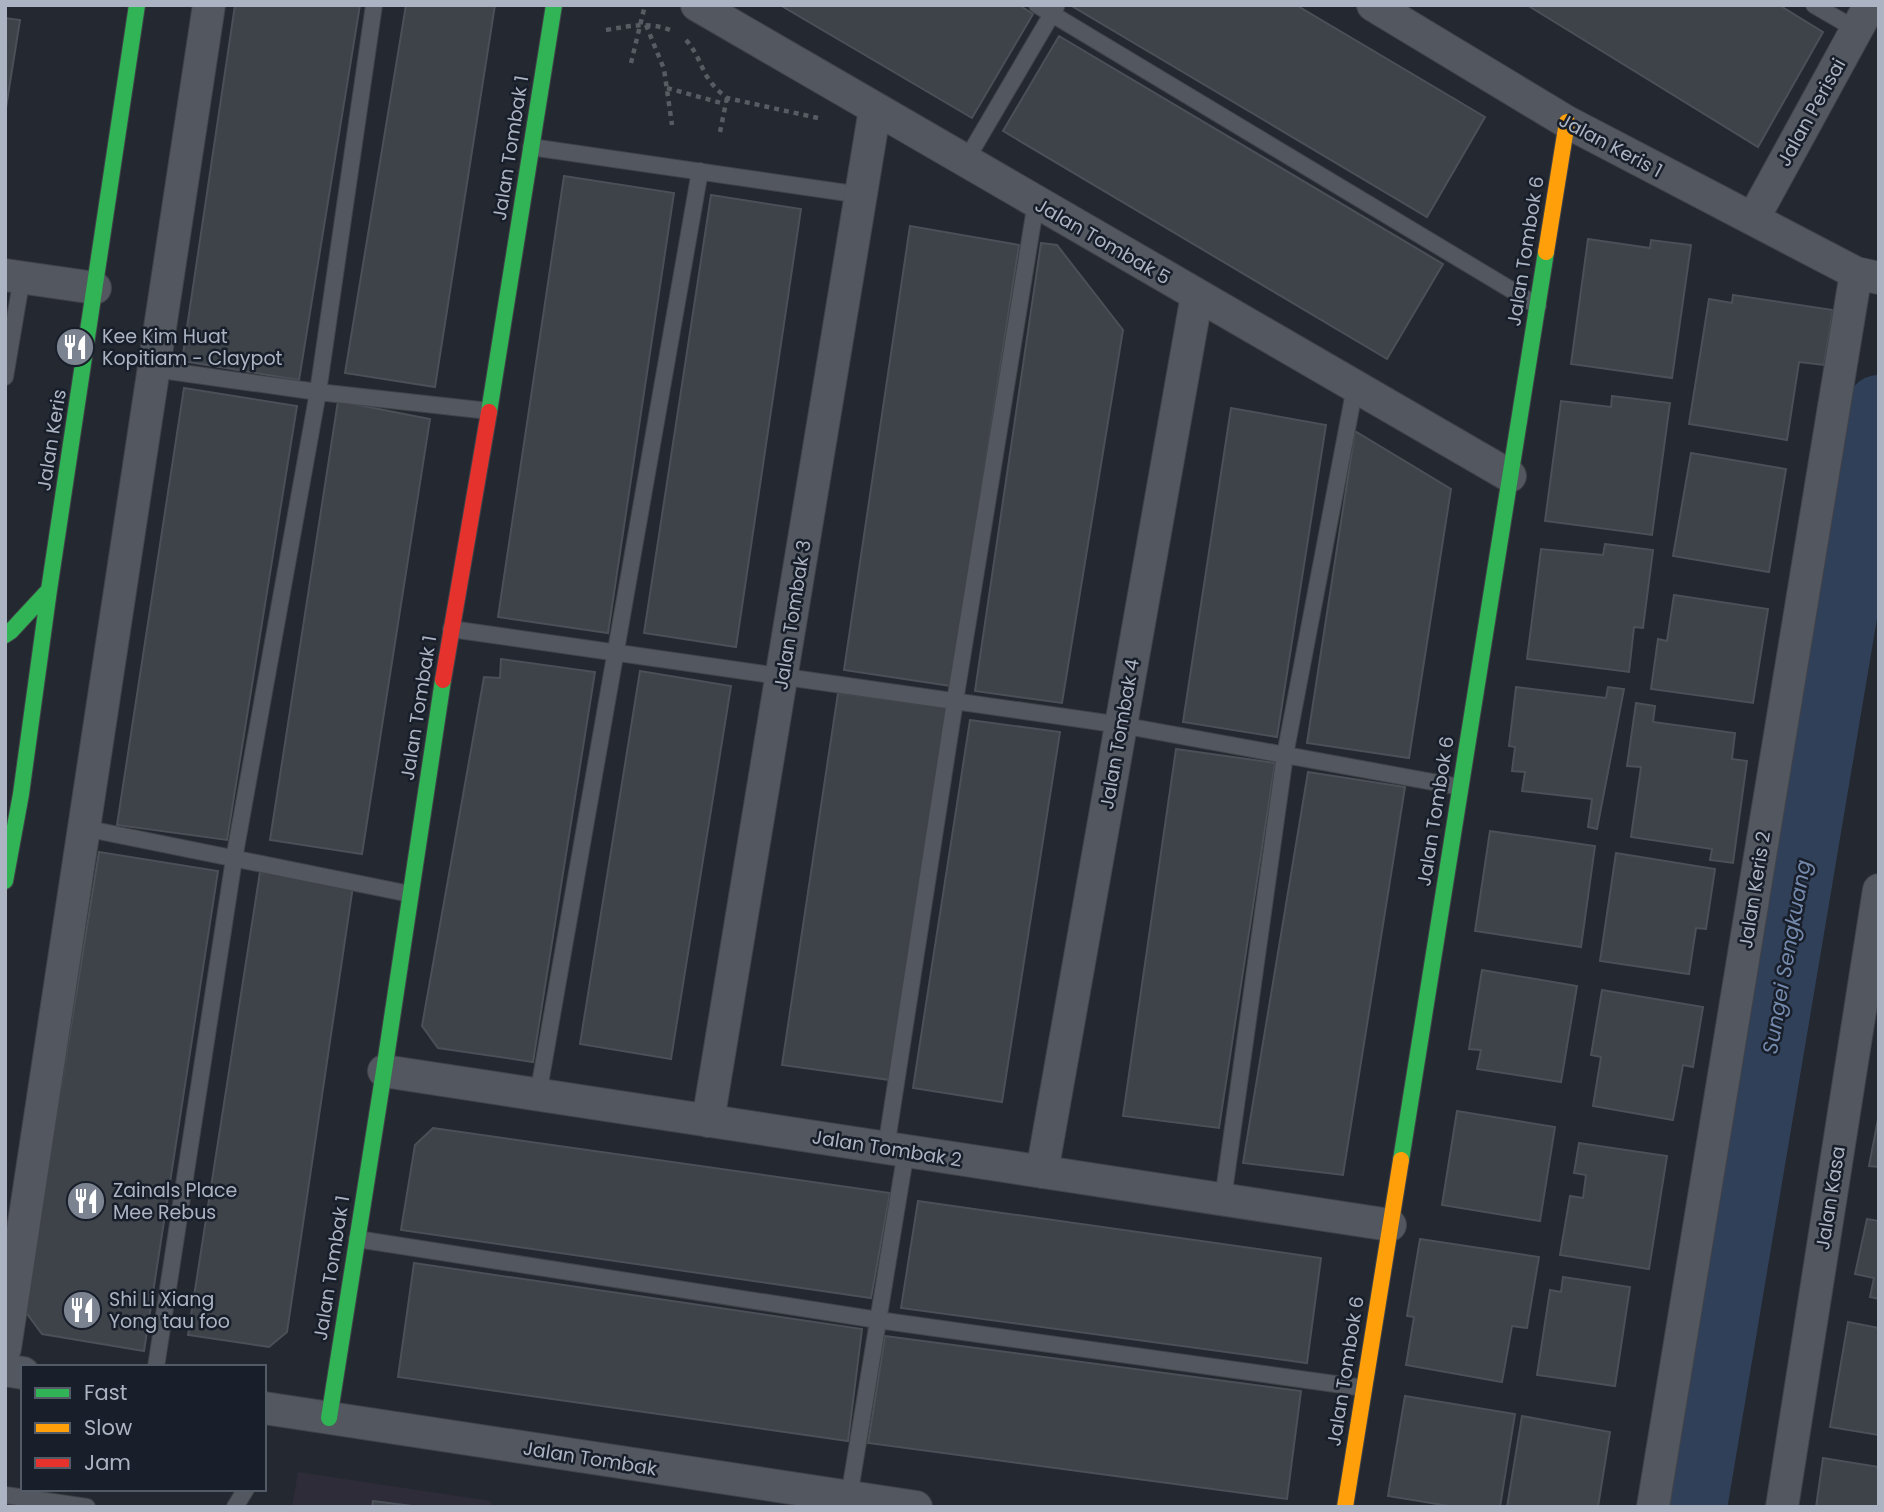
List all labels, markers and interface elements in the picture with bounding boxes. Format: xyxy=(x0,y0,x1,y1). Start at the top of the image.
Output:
street label: Jalan Perisai xyxy=(1771,53,1852,171)
street label: Jalan Tombak 1 xyxy=(486,74,535,222)
street label: Jalan Keris 1 xyxy=(1554,107,1667,184)
street label: Jalan Tombok 6 xyxy=(1500,174,1551,328)
street label: Jalan Tombak 5 xyxy=(1030,192,1175,291)
place label: Kee Kim Huat Kopitiam - Claypot xyxy=(102,323,283,372)
restaurant icon: Kee Kim Huat Kopitiam - Claypot xyxy=(54,326,96,368)
street label: Jalan Keris xyxy=(30,387,73,493)
street label: Jalan Tombak 3 xyxy=(767,538,818,692)
street label: Jalan Tombak 1 xyxy=(394,634,443,782)
street label: Jalan Tombak 4 xyxy=(1093,657,1146,811)
street label: Jalan Tombok 6 xyxy=(1410,734,1461,888)
street label: Jalan Keris 2 xyxy=(1732,829,1777,951)
water label: Sungei Sengkuang xyxy=(1755,858,1818,1056)
street label: Jalan Tombak 2 xyxy=(810,1123,964,1174)
street label: Jalan Kasa xyxy=(1809,1144,1852,1252)
place label: Zainals Place Mee Rebus xyxy=(113,1177,237,1226)
restaurant icon: Zainals Place Mee Rebus xyxy=(65,1180,107,1222)
street label: Jalan Tombak 1 xyxy=(307,1194,356,1342)
place label: Shi Li Xiang Yong tau foo xyxy=(109,1286,230,1335)
restaurant icon: Shi Li Xiang Yong tau foo xyxy=(61,1289,103,1331)
street label: Jalan Tombok 6 xyxy=(1320,1294,1371,1448)
legend xyxy=(21,1365,266,1491)
text: Fast xyxy=(84,1378,127,1407)
text: Slow xyxy=(84,1413,132,1442)
street label: Jalan Tombak xyxy=(521,1435,659,1482)
text: Jam xyxy=(84,1448,131,1477)

